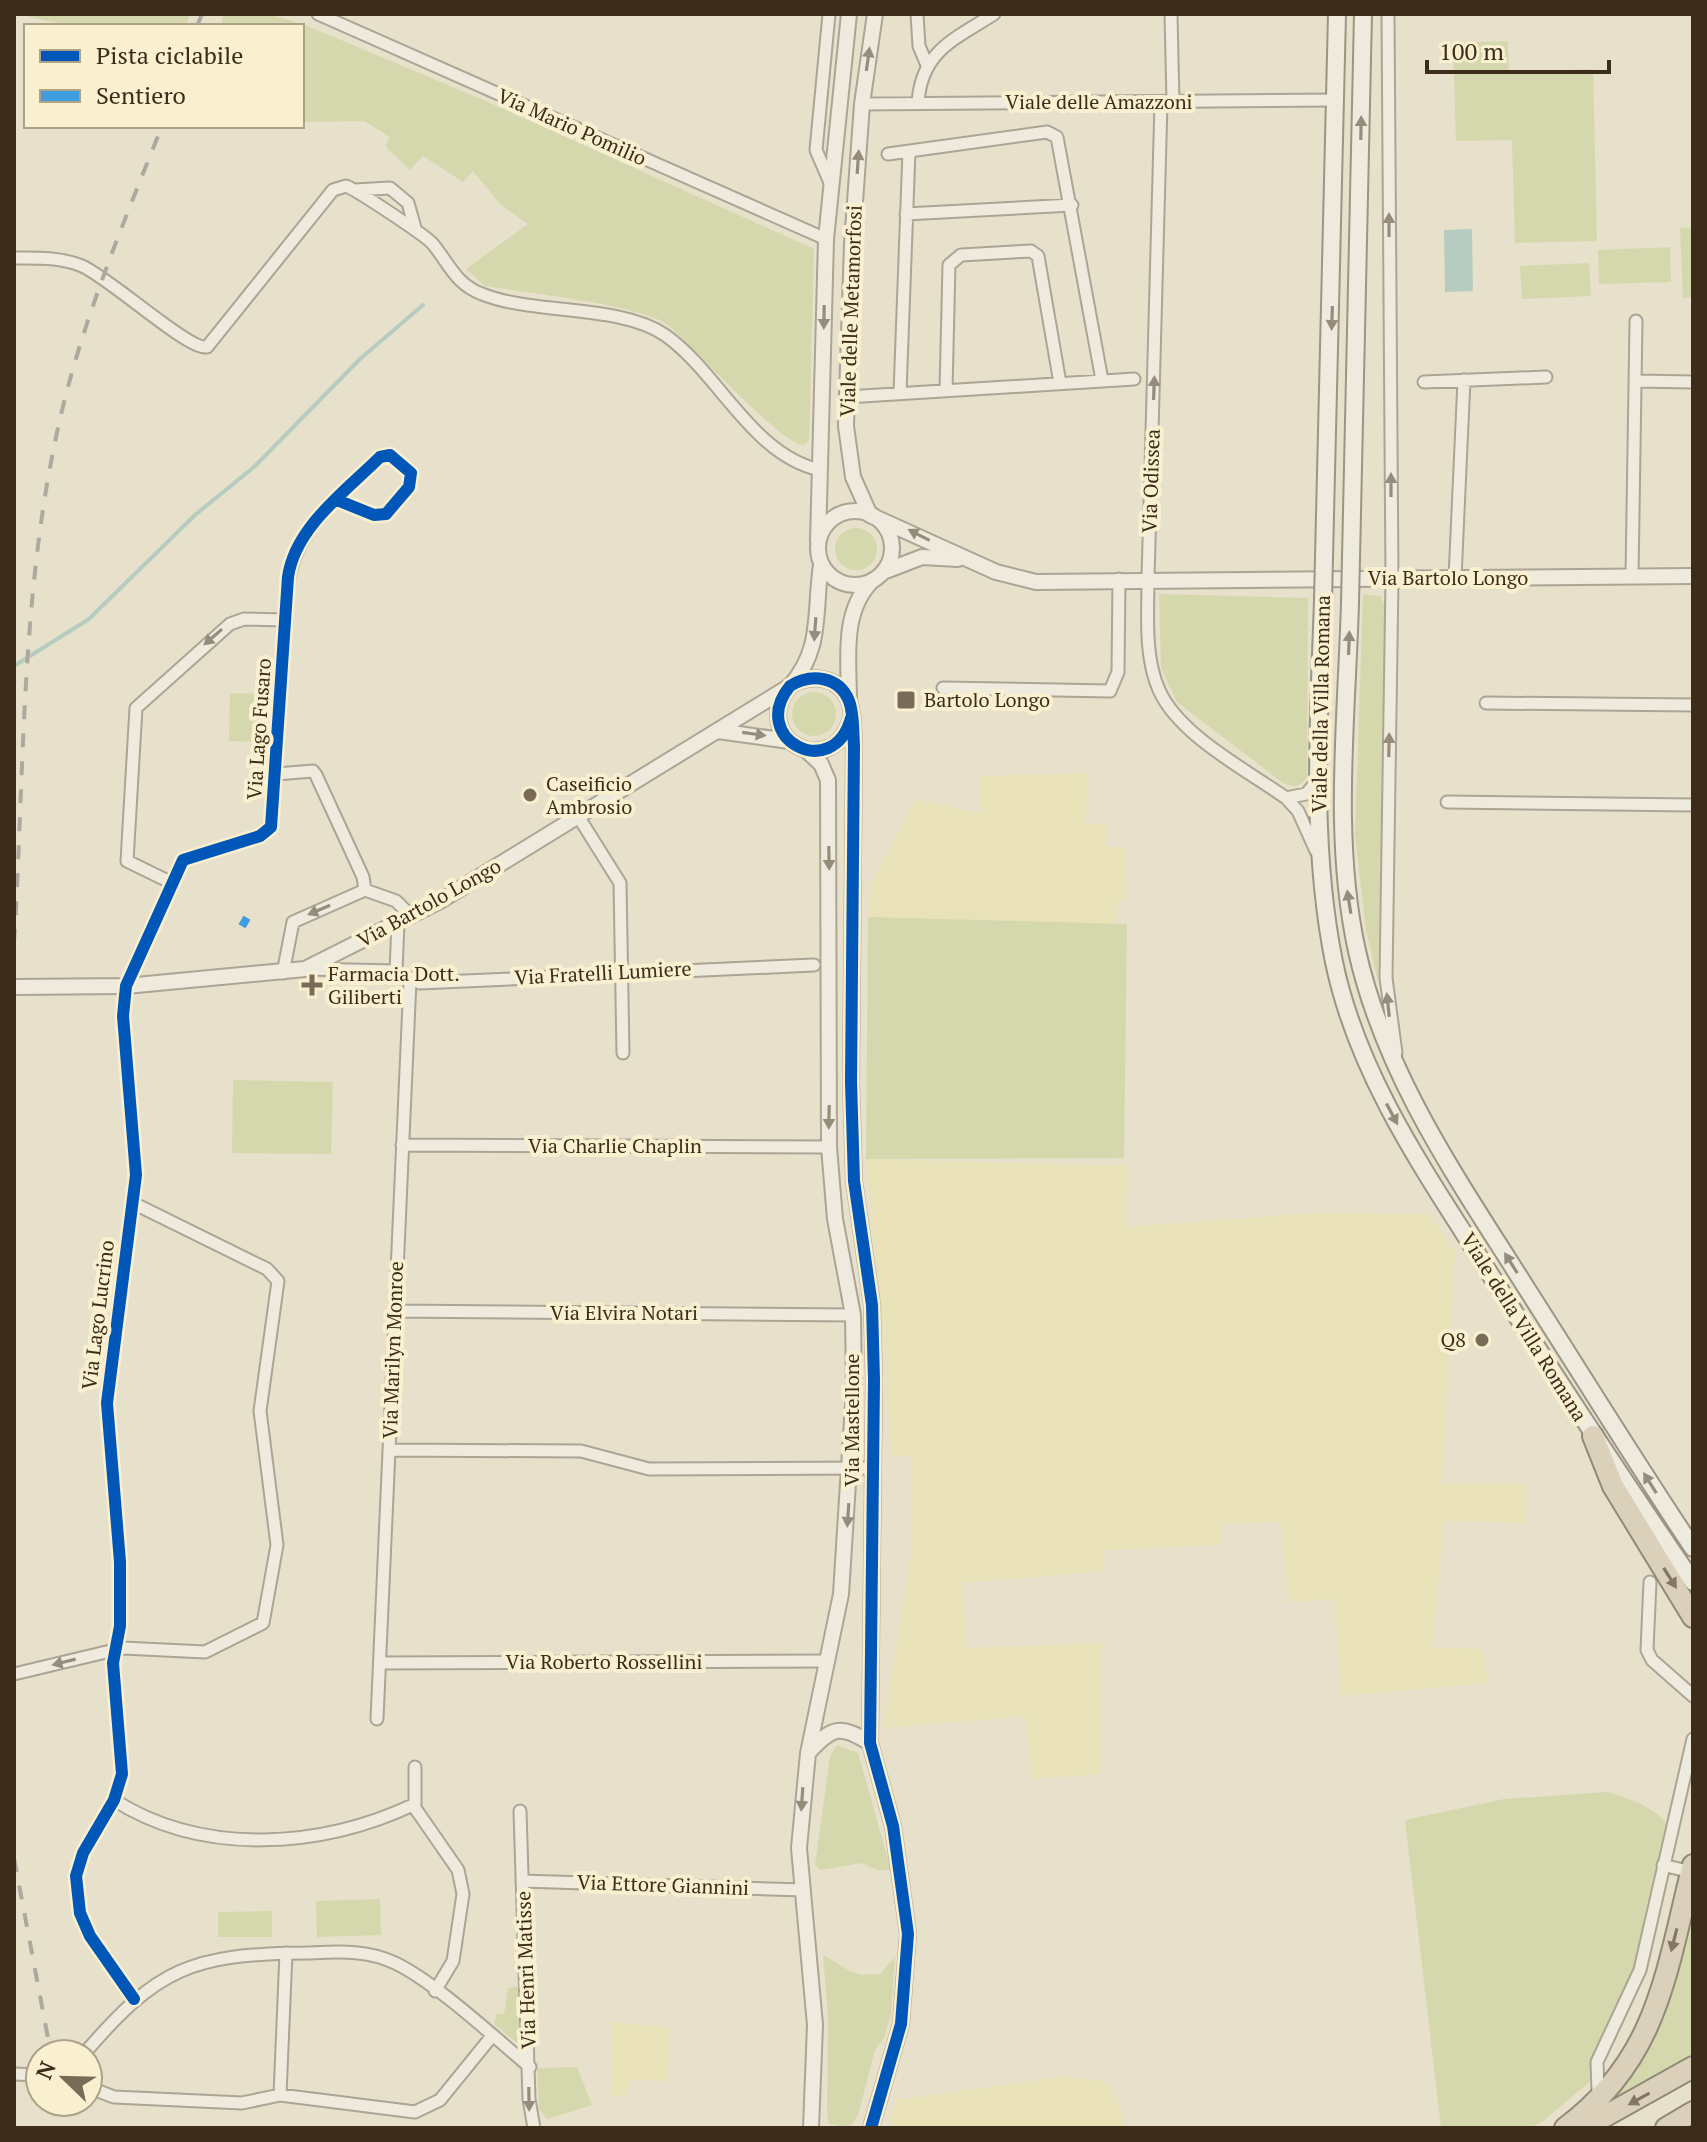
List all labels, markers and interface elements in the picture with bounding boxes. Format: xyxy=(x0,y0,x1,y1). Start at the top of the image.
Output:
legend xyxy=(24,24,304,128)
scale bar xyxy=(1427,24,1609,74)
text: 100 m xyxy=(1439,35,1504,67)
text: Pista ciclabile xyxy=(96,39,243,71)
one-way arrow xyxy=(862,46,875,71)
text: Sentiero xyxy=(96,79,186,111)
street label: Via Mario Pomilio xyxy=(493,82,651,172)
street label: Viale delle Amazzoni xyxy=(1005,88,1193,115)
one-way arrow xyxy=(1355,115,1367,140)
one-way arrow xyxy=(852,149,865,174)
street label: Viale delle Metamorfosi xyxy=(833,205,868,417)
one-way arrow xyxy=(1383,212,1395,237)
one-way arrow xyxy=(818,305,830,330)
one-way arrow xyxy=(1325,306,1338,331)
one-way arrow xyxy=(1147,375,1160,400)
street label: Via Odissea xyxy=(1135,429,1166,533)
one-way arrow xyxy=(1385,472,1397,497)
one-way arrow xyxy=(908,529,931,542)
street label: Via Bartolo Longo xyxy=(1368,564,1528,591)
street label: Viale della Villa Romana xyxy=(1305,595,1336,813)
one-way arrow xyxy=(808,617,821,642)
one-way arrow xyxy=(204,628,223,646)
one-way arrow xyxy=(1343,630,1355,655)
street label: Via Lago Fusaro xyxy=(240,657,277,801)
place label: Bartolo Longo xyxy=(924,686,1050,713)
marker: Bartolo Longo xyxy=(895,689,917,711)
one-way arrow xyxy=(742,728,767,741)
one-way arrow xyxy=(1383,732,1396,757)
place label: Caseificio Ambrosio xyxy=(546,770,632,820)
marker: Caseificio Ambrosio xyxy=(521,786,539,804)
one-way arrow xyxy=(823,846,835,871)
street label: Via Bartolo Longo xyxy=(352,852,506,953)
one-way arrow xyxy=(1342,889,1355,914)
one-way arrow xyxy=(307,903,331,916)
street label: Via Fratelli Lumiere xyxy=(514,954,692,991)
place label: Farmacia Dott. Giliberti xyxy=(328,960,460,1010)
marker: Farmacia Dott. Giliberti xyxy=(303,976,321,994)
one-way arrow xyxy=(1382,992,1395,1017)
one-way arrow xyxy=(1385,1103,1398,1126)
one-way arrow xyxy=(823,1105,836,1130)
street label: Via Charlie Chaplin xyxy=(528,1132,702,1159)
street label: Viale della Villa Romana xyxy=(1455,1227,1594,1426)
street label: Via Lago Lucrino xyxy=(75,1239,120,1391)
one-way arrow xyxy=(1504,1253,1519,1274)
street label: Via Marilyn Monroe xyxy=(376,1261,409,1439)
street label: Via Elvira Notari xyxy=(550,1299,698,1326)
place label: Q8 xyxy=(1441,1326,1466,1353)
marker: Q8 xyxy=(1473,1331,1491,1349)
street label: Via Mastellone xyxy=(838,1353,865,1487)
one-way arrow xyxy=(1643,1472,1657,1494)
one-way arrow xyxy=(841,1503,854,1528)
one-way arrow xyxy=(1662,1567,1676,1589)
street label: Via Roberto Rossellini xyxy=(506,1648,702,1675)
one-way arrow xyxy=(51,1656,76,1669)
one-way arrow xyxy=(795,1787,808,1812)
street label: Via Ettore Giannini xyxy=(576,1868,750,1901)
street label: Via Henri Matisse xyxy=(509,1891,542,2049)
one-way arrow xyxy=(1668,1928,1680,1953)
north arrow xyxy=(24,2038,104,2118)
text: N xyxy=(29,2056,62,2083)
one-way arrow xyxy=(523,2087,536,2112)
one-way arrow xyxy=(1628,2091,1650,2105)

